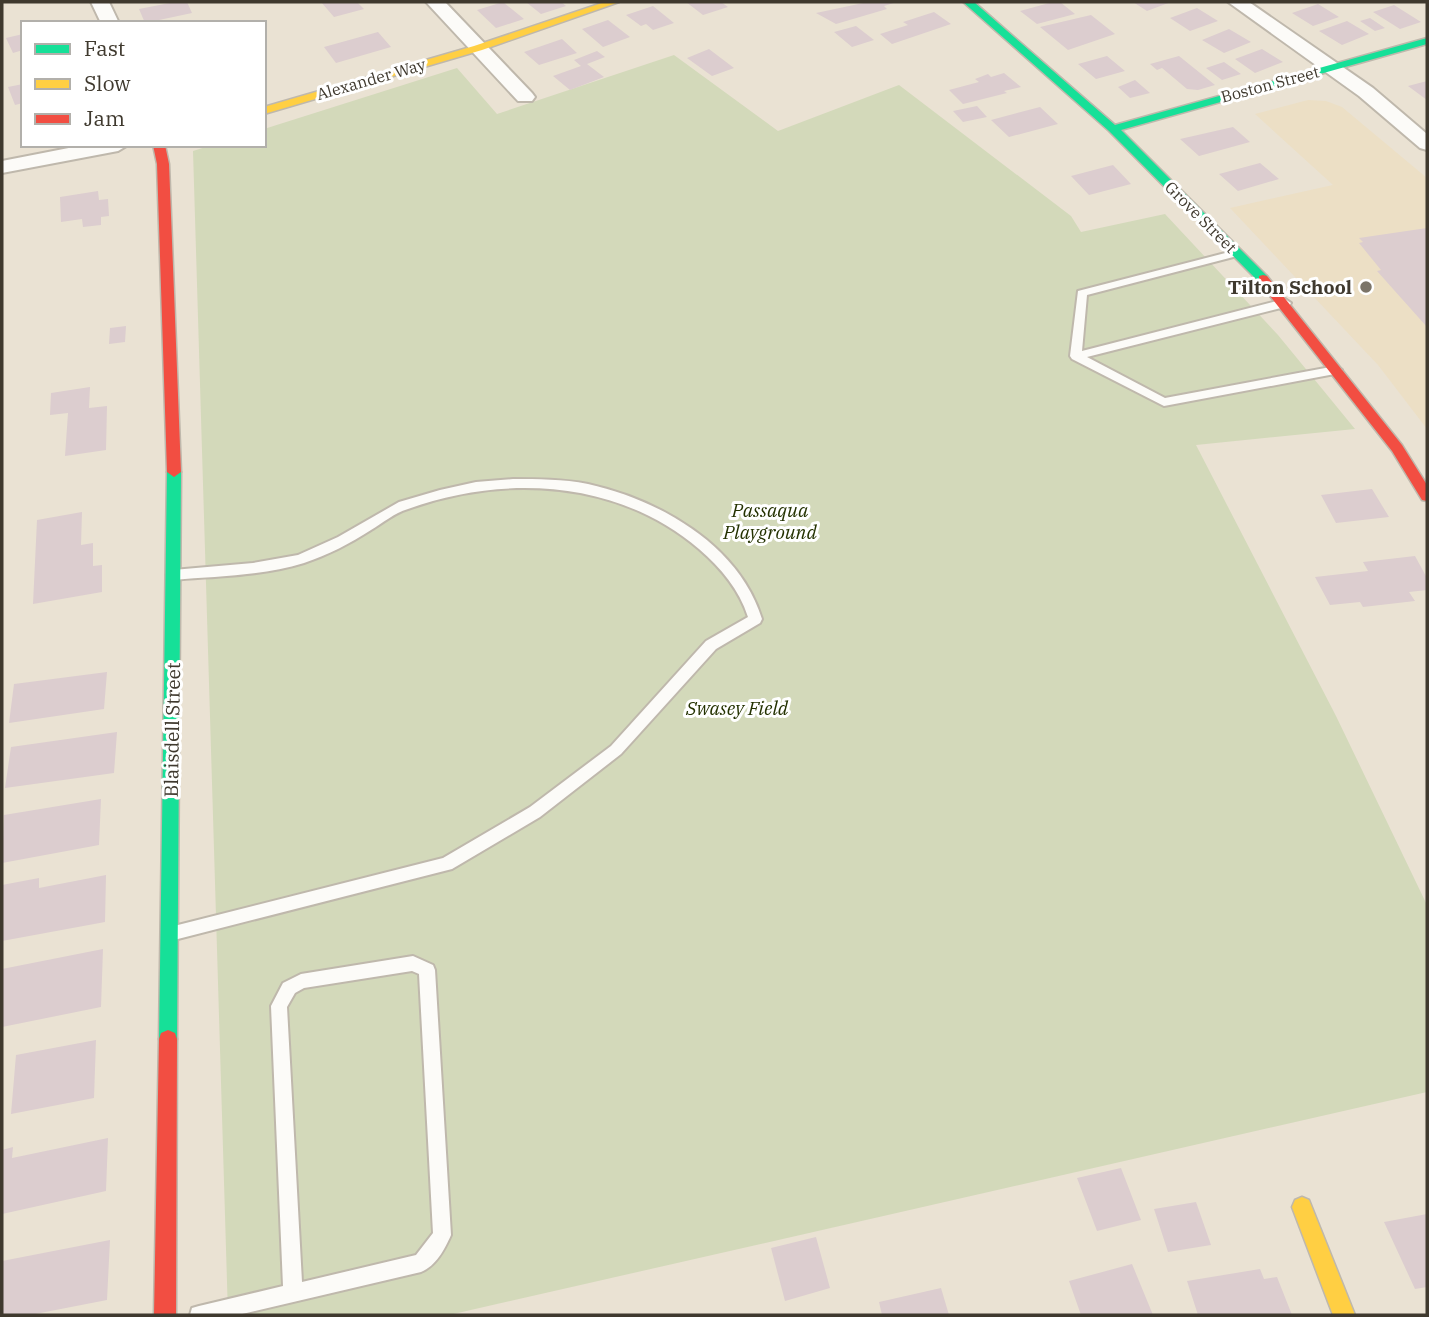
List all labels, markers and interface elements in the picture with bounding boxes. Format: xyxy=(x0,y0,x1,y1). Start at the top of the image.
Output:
legend xyxy=(21,21,266,147)
text: Fast xyxy=(84,34,125,62)
street label: Alexander Way xyxy=(314,54,428,104)
street label: Boston Street xyxy=(1219,61,1322,107)
text: Slow xyxy=(84,69,131,97)
text: Jam xyxy=(84,104,125,132)
street label: Grove Street xyxy=(1161,177,1241,257)
place label: Tilton School xyxy=(1228,275,1352,299)
marker: Tilton School xyxy=(1358,279,1374,295)
park label: Passaqua Playground xyxy=(722,498,817,544)
street label: Blaisdell Street xyxy=(159,662,185,798)
park label: Swasey Field xyxy=(685,696,789,720)

